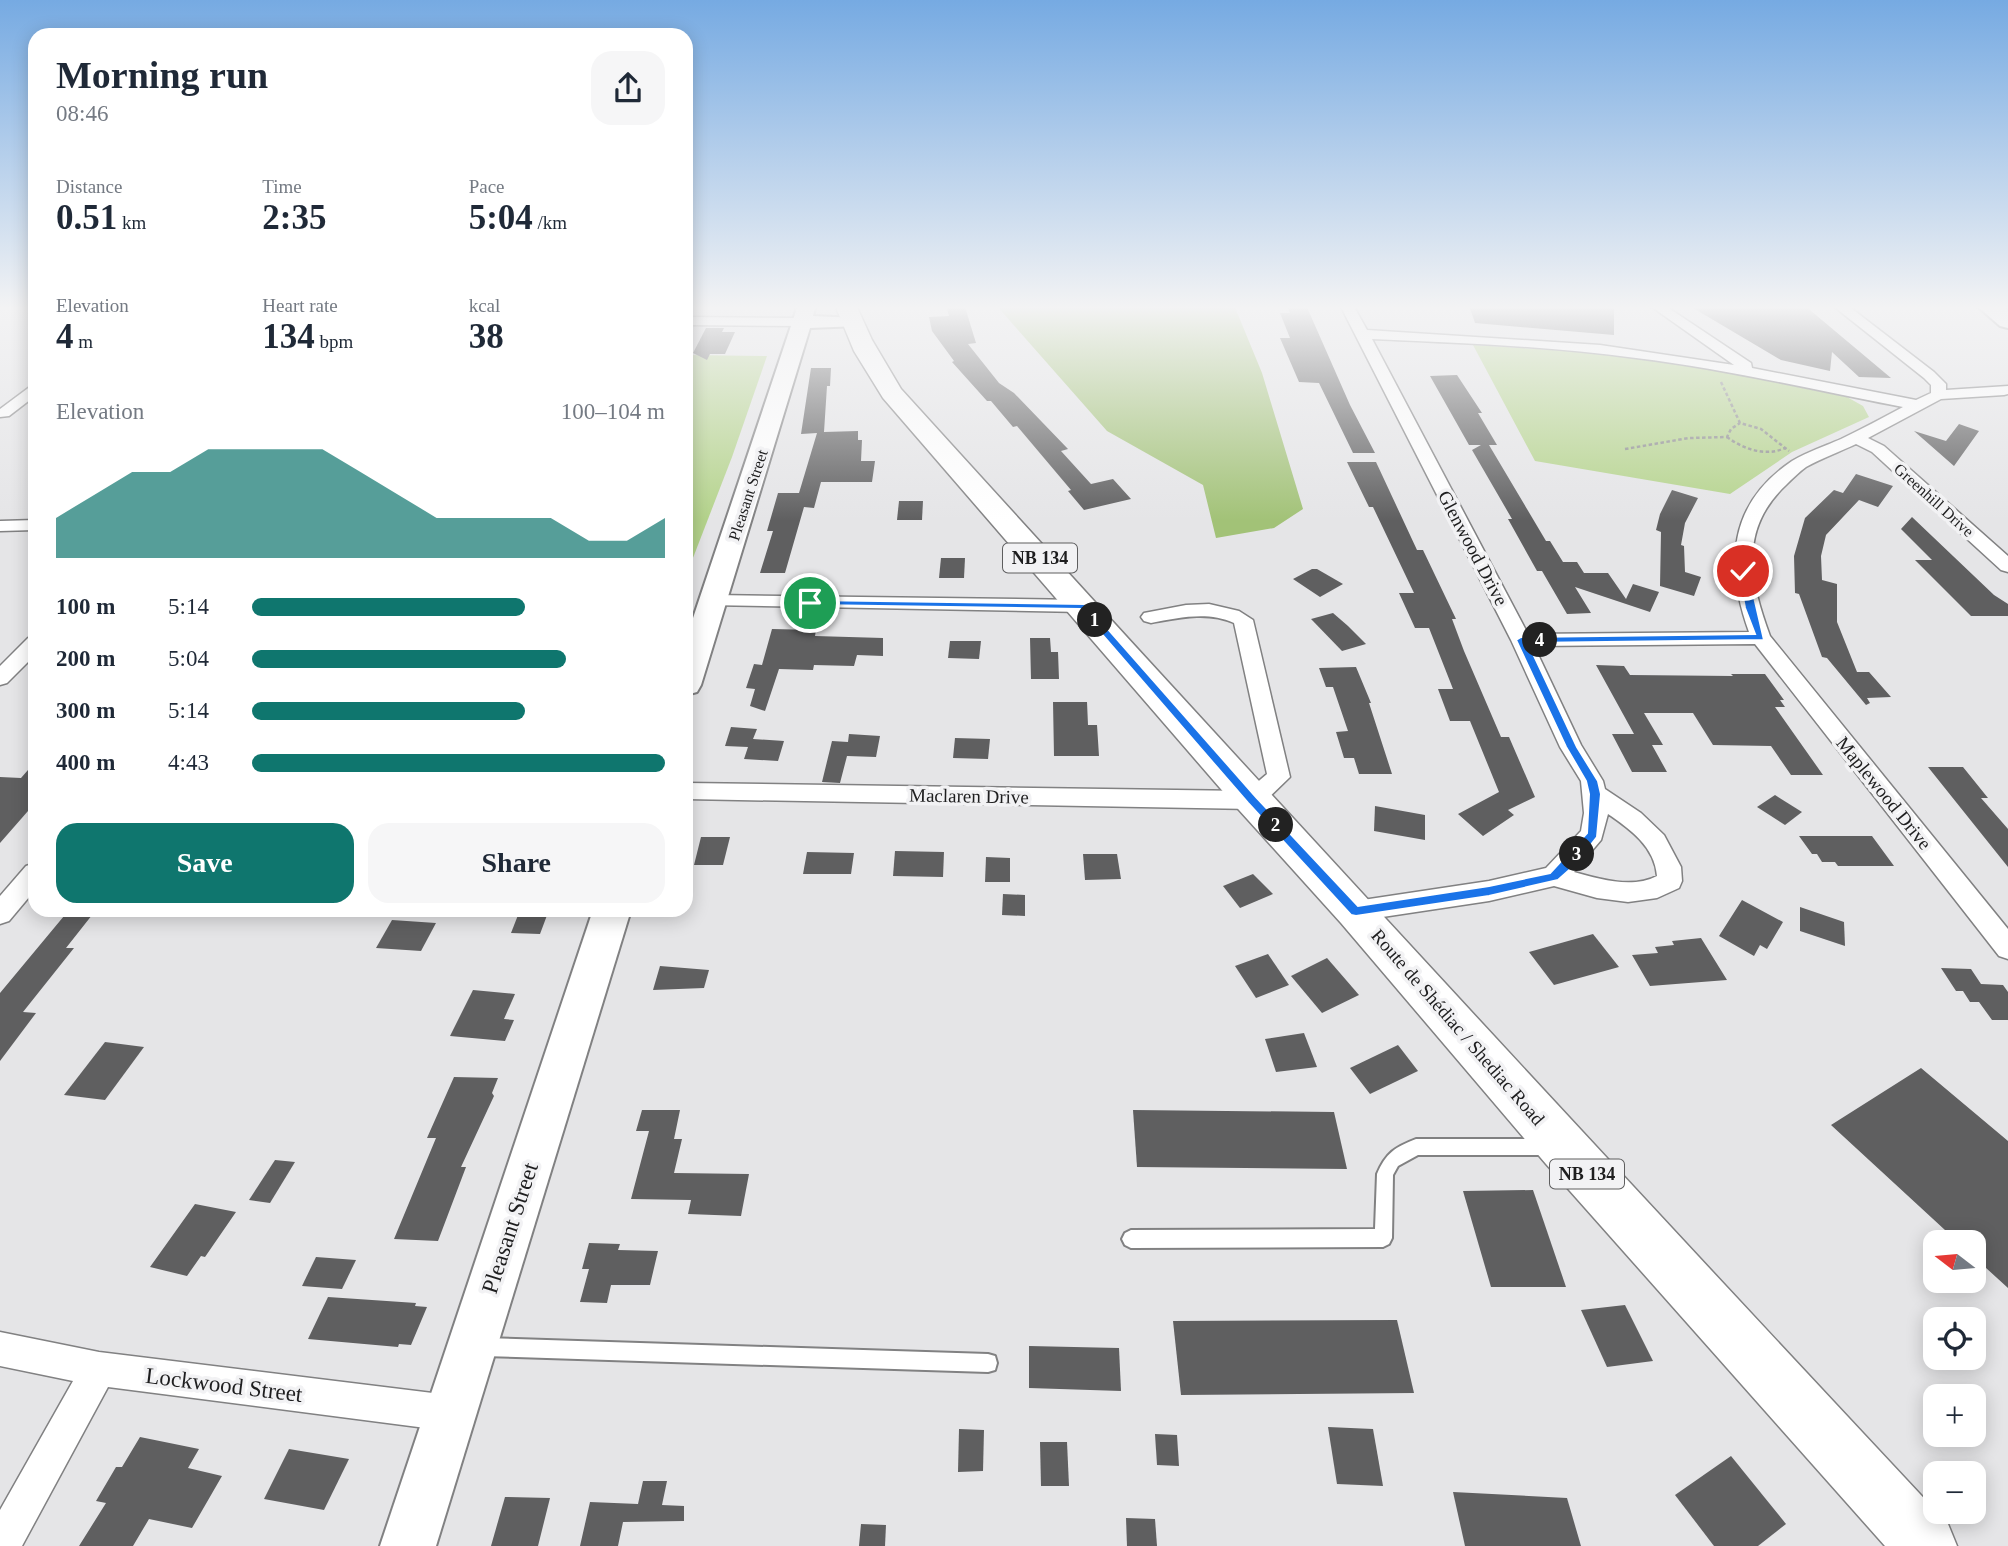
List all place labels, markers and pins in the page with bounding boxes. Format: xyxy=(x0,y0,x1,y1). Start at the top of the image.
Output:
pin xyxy=(1713,541,1773,601)
pin xyxy=(780,573,840,633)
pin: 1 xyxy=(1078,602,1112,638)
pin: 4 xyxy=(1522,622,1558,658)
pin: 2 xyxy=(1258,808,1294,842)
pin: 3 xyxy=(1560,836,1594,872)

